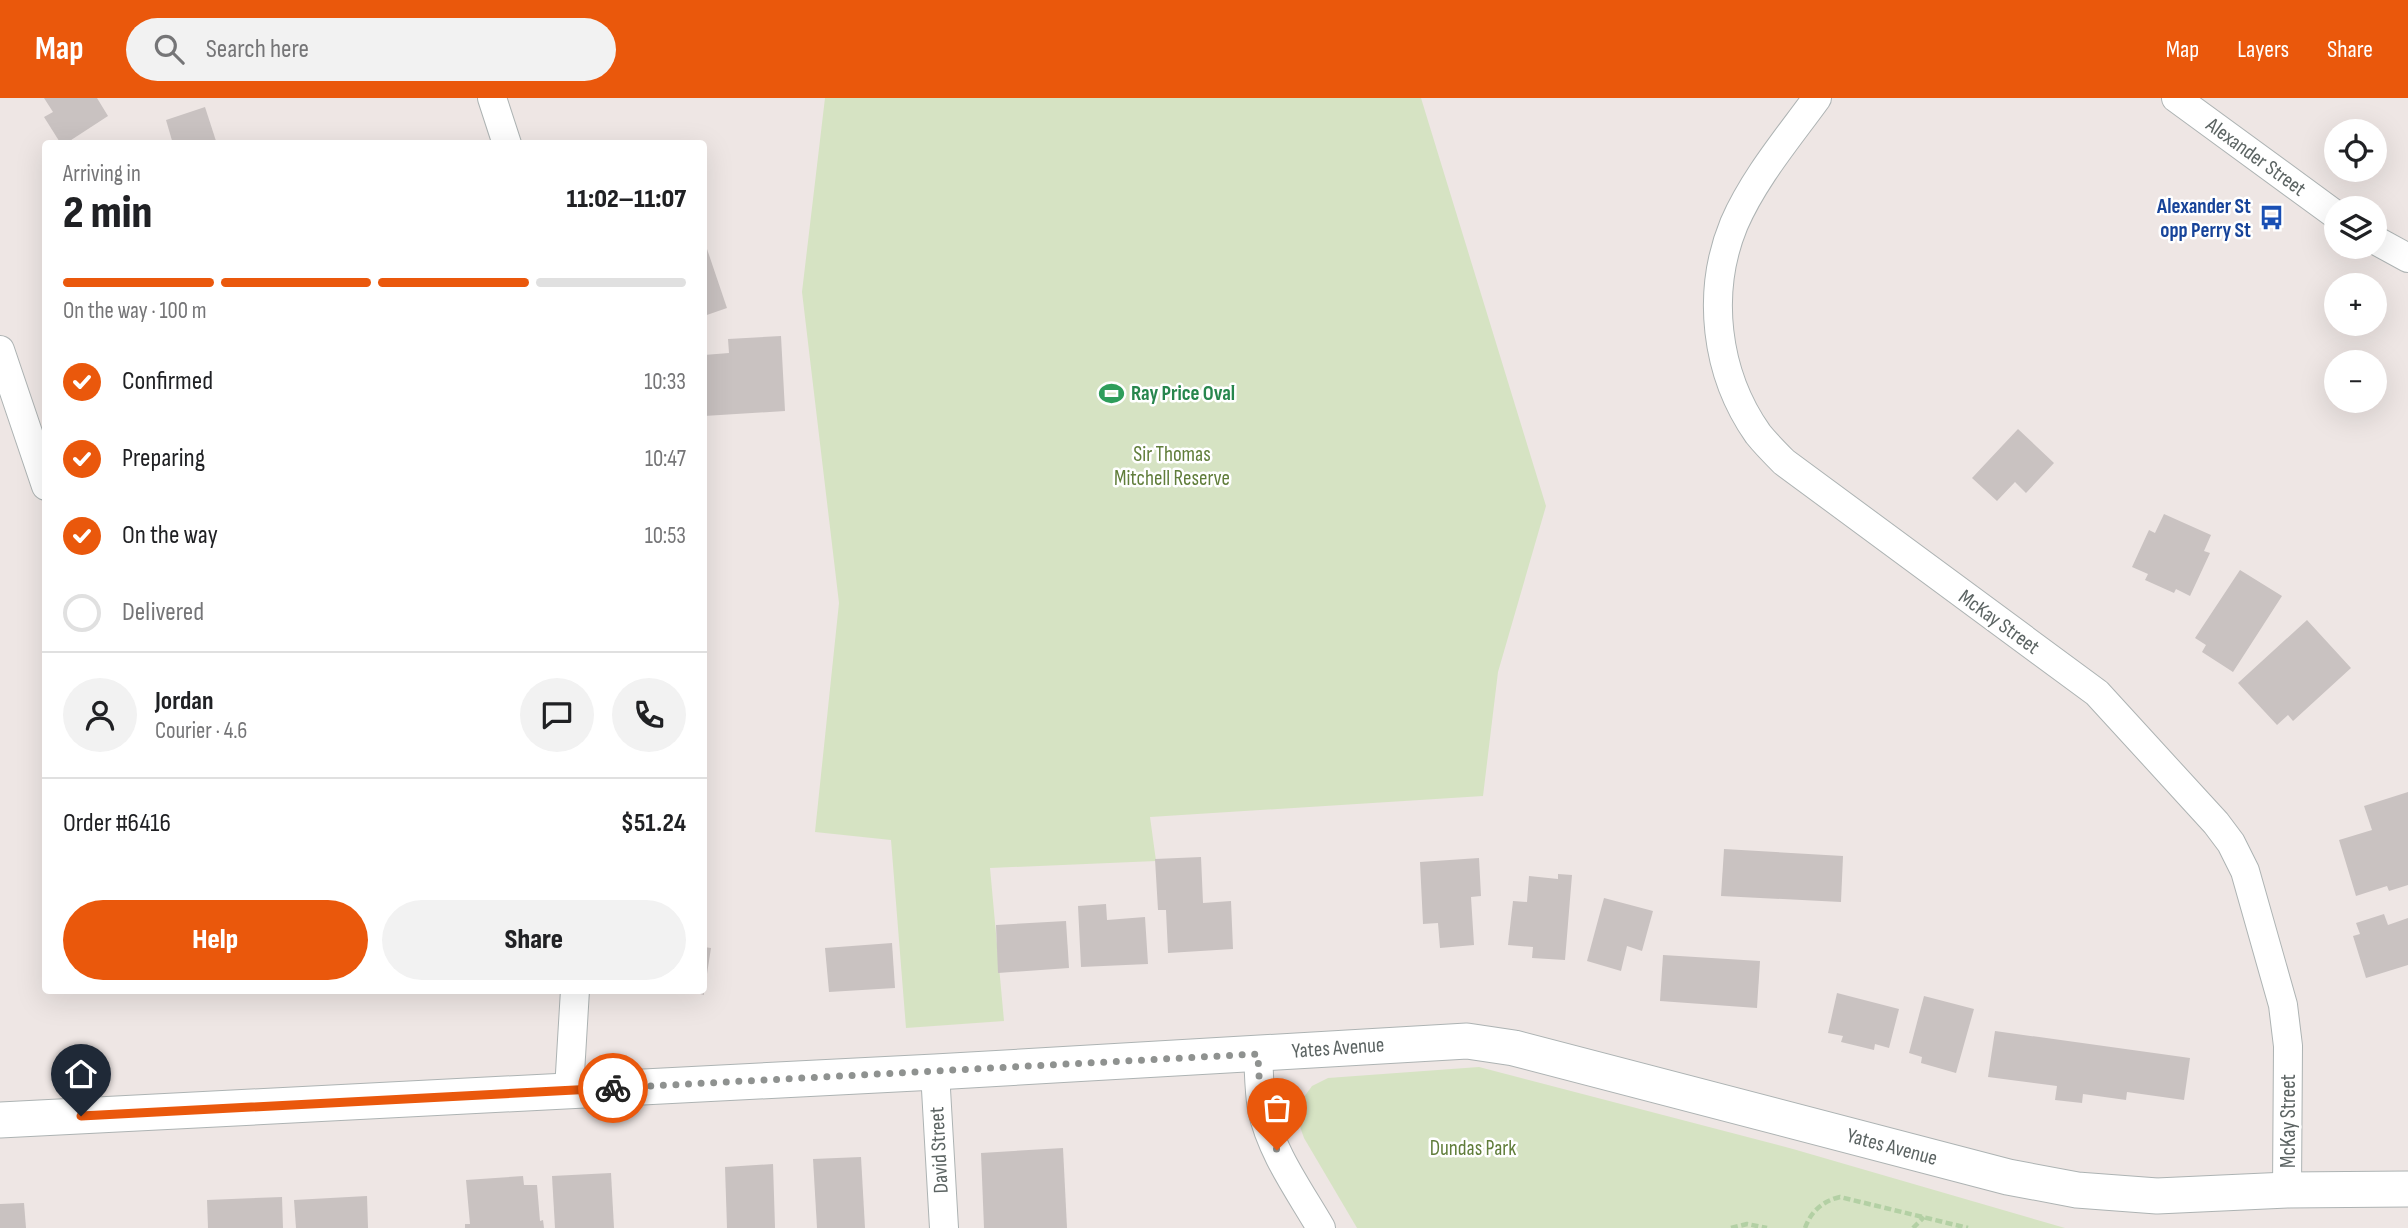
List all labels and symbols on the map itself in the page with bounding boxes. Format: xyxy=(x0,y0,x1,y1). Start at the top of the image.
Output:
street label: Alexander Street xyxy=(2200,112,2311,202)
place label: Alexander St opp Perry St xyxy=(2156,194,2251,243)
bus stop icon: Alexander St opp Perry St xyxy=(2257,204,2285,232)
sports icon: Ray Price Oval xyxy=(1097,379,1125,407)
place label: Ray Price Oval xyxy=(1131,381,1235,406)
park label: Sir Thomas Mitchell Reserve xyxy=(1114,442,1230,491)
street label: McKay Street xyxy=(1954,584,2044,660)
street label: Yates Avenue xyxy=(1291,1032,1385,1064)
pin xyxy=(51,1044,111,1116)
courier xyxy=(578,1053,648,1123)
street label: McKay Street xyxy=(2276,1074,2301,1168)
pin xyxy=(1247,1078,1307,1150)
street label: David Street xyxy=(924,1106,954,1194)
street label: Yates Avenue xyxy=(1844,1123,1940,1171)
park label: Dundas Park xyxy=(1430,1136,1516,1161)

